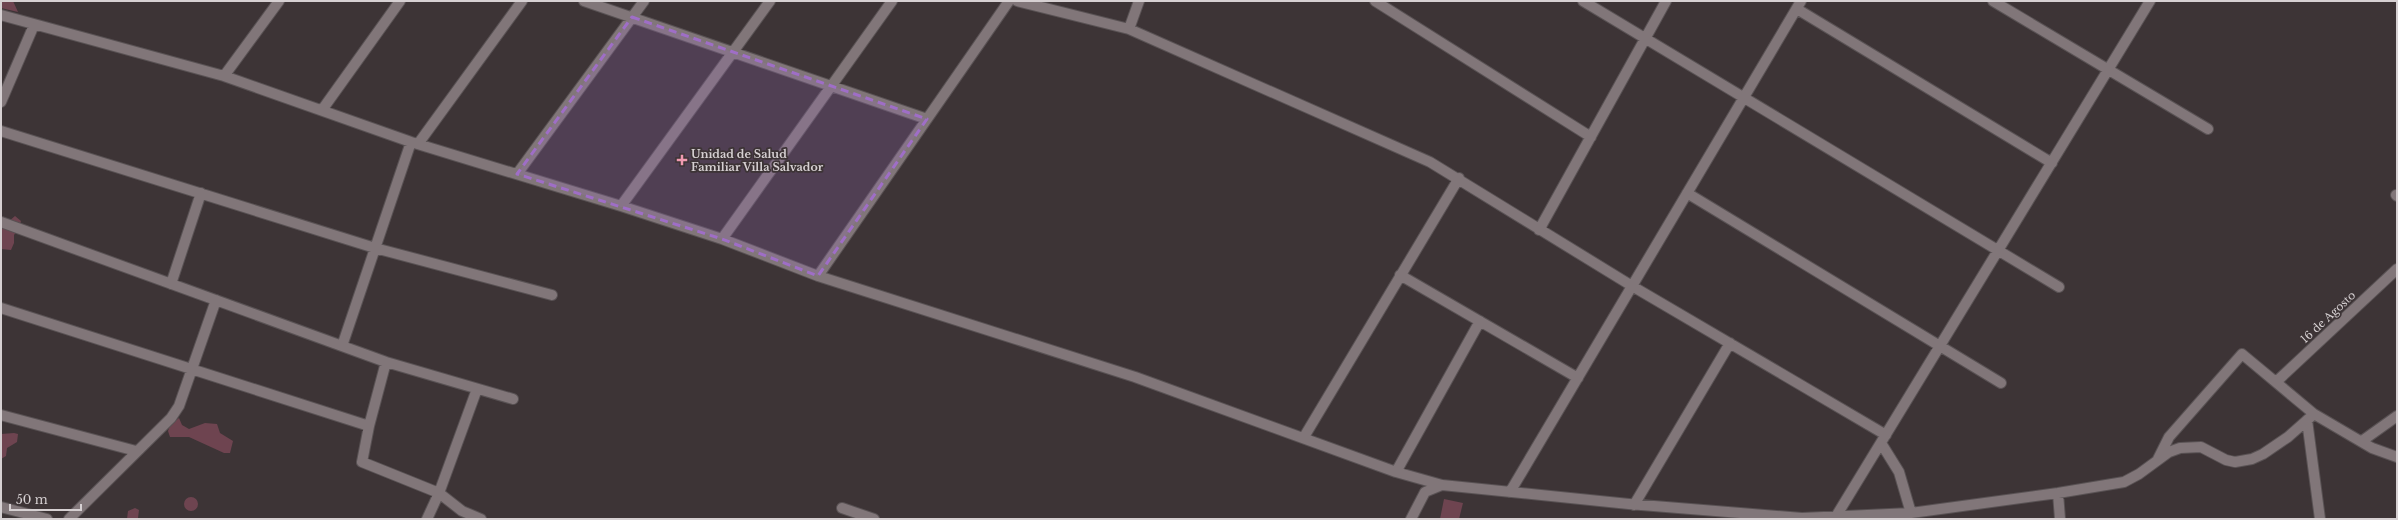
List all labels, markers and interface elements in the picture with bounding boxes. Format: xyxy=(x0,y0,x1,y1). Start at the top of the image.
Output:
place label: Unidad de Salud Familiar Villa Salvador xyxy=(691,147,824,174)
marker: Unidad de Salud Familiar Villa Salvador xyxy=(676,154,688,166)
street label: 16 de Agosto xyxy=(2298,288,2358,346)
scale bar xyxy=(10,486,81,512)
text: 50 m xyxy=(16,492,48,507)

